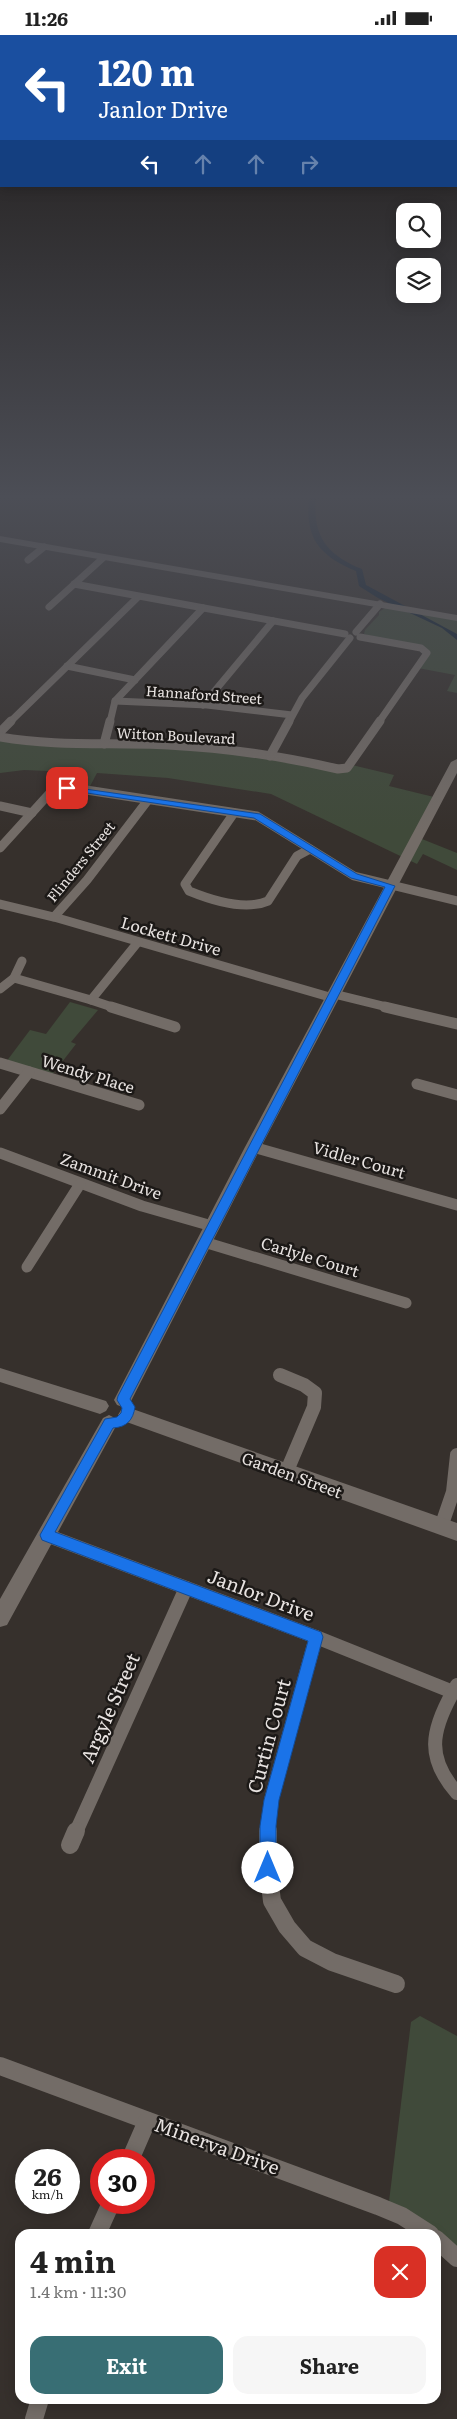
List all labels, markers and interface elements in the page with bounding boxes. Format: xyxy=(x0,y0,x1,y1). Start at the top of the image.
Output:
text: 11:26 xyxy=(25,4,68,32)
text: 120 m xyxy=(98,45,195,97)
icon: left xyxy=(15,55,80,120)
text: Janlor Drive xyxy=(98,92,228,125)
icon: left xyxy=(136,150,164,178)
icon: ahead xyxy=(189,150,217,178)
icon: ahead xyxy=(242,150,270,178)
icon: right xyxy=(295,150,323,178)
map controls xyxy=(396,203,441,303)
button: search xyxy=(396,203,441,248)
button: layers xyxy=(396,258,441,303)
street label: Hannaford Street xyxy=(145,680,263,708)
street label: Witton Boulevard xyxy=(116,722,236,748)
pin xyxy=(46,767,88,809)
icon: arrive xyxy=(53,774,81,802)
street label: Flinders Street xyxy=(42,817,119,906)
street label: Lockett Drive xyxy=(118,909,224,961)
street label: Wendy Place xyxy=(39,1048,138,1099)
street label: Vidler Court xyxy=(310,1134,409,1184)
street label: Zammit Drive xyxy=(57,1146,165,1205)
street label: Carlyle Court xyxy=(258,1230,363,1283)
street label: Garden Street xyxy=(239,1445,346,1504)
street label: Janlor Drive xyxy=(204,1561,319,1627)
street label: Argyle Street xyxy=(72,1648,146,1767)
street label: Curtin Court xyxy=(239,1675,297,1796)
position arrow xyxy=(241,1841,293,1893)
street label: Minerva Drive xyxy=(151,2109,284,2181)
speed limit sign: 30 xyxy=(90,2149,155,2214)
text: 26 xyxy=(33,2157,62,2194)
text: km/h xyxy=(32,2185,63,2203)
text: 4 min xyxy=(30,2238,116,2282)
button: close xyxy=(374,2246,426,2298)
text: 1.4 km · 11:30 xyxy=(30,2279,126,2303)
button: Exit xyxy=(30,2336,223,2394)
button: Share xyxy=(233,2336,426,2394)

